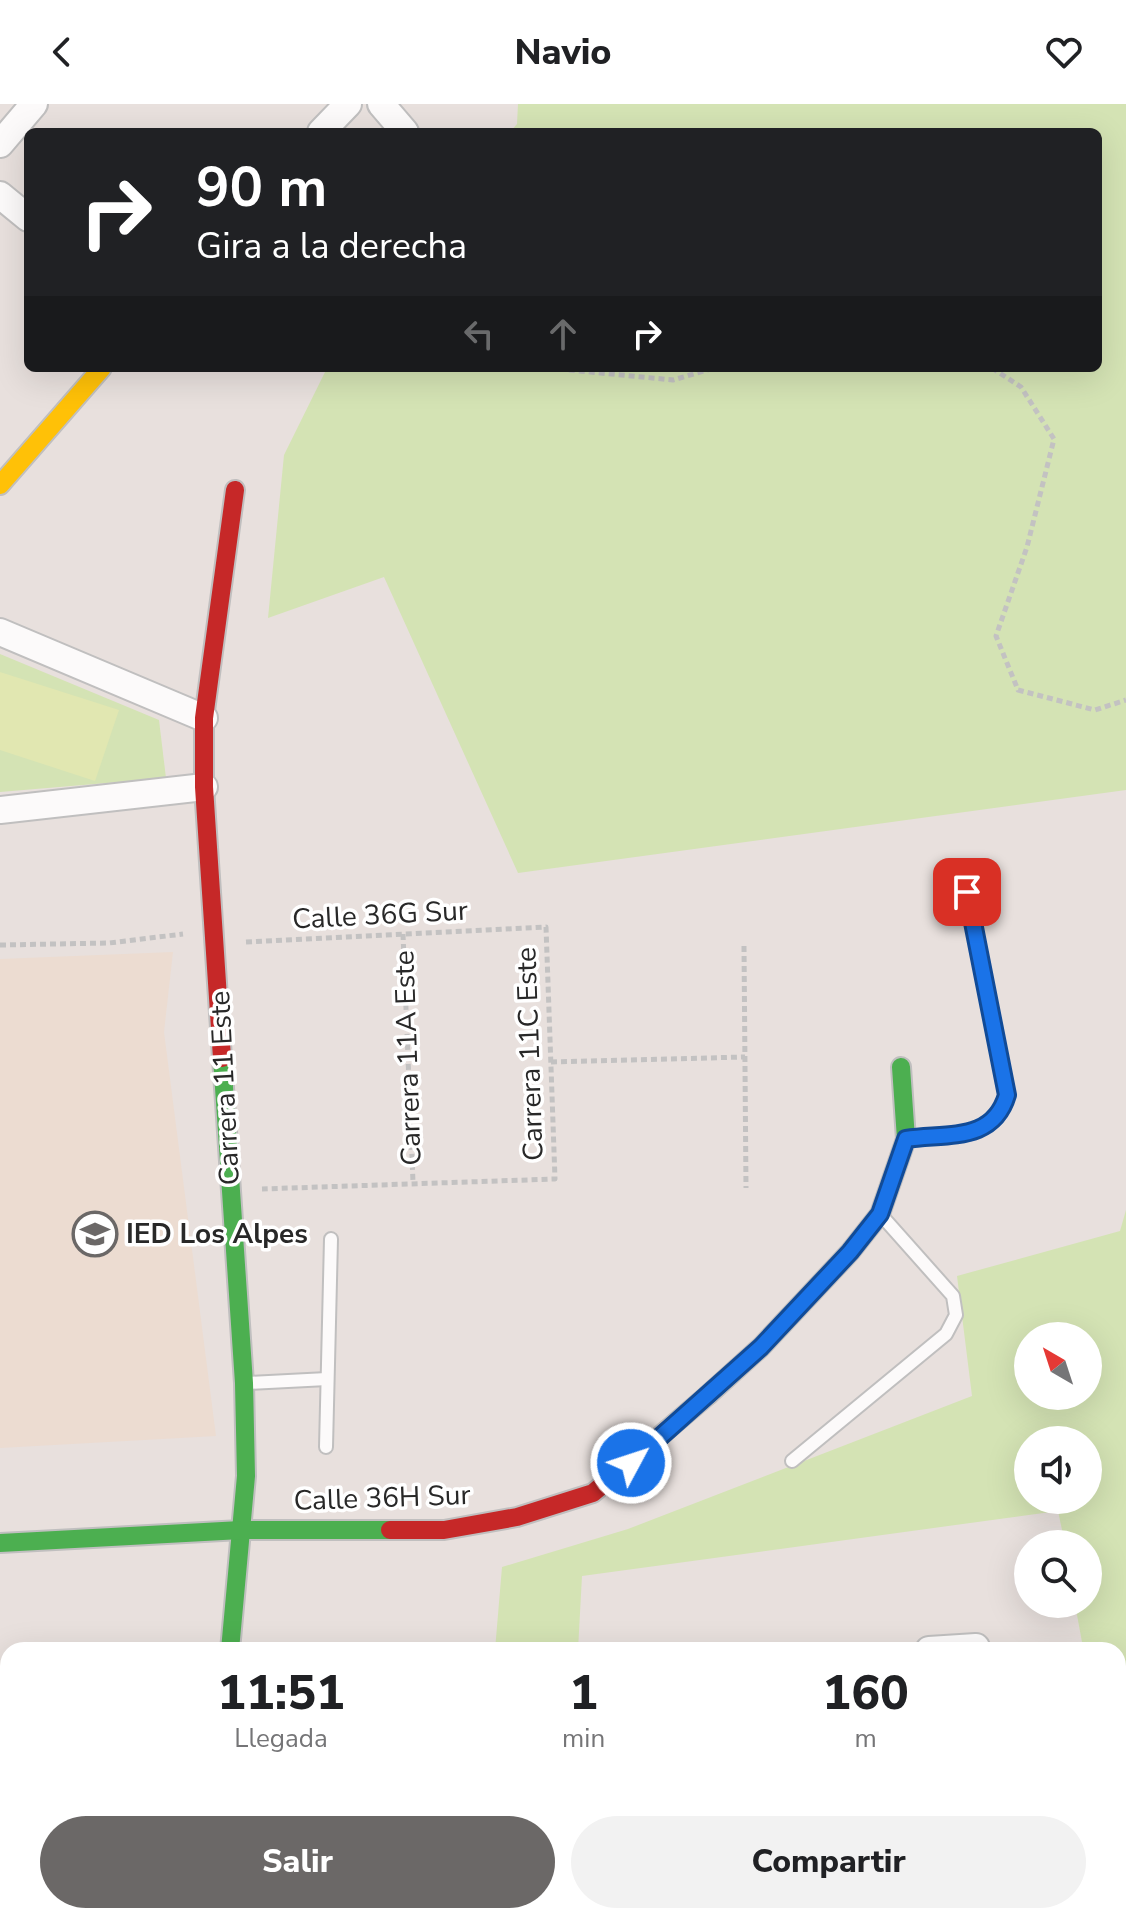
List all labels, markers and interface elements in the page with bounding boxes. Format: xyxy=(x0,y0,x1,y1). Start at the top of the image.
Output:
text: Navio xyxy=(514,28,612,77)
icon: back xyxy=(40,30,84,74)
icon: heart xyxy=(1042,30,1086,74)
text: 90 m xyxy=(196,149,327,226)
icon: right xyxy=(64,160,168,264)
text: Gira a la derecha xyxy=(196,222,467,271)
icon: left xyxy=(457,312,501,356)
icon: ahead xyxy=(541,312,585,356)
icon: right xyxy=(625,312,669,356)
pin xyxy=(933,858,1001,926)
icon: arrive xyxy=(945,870,989,914)
street label: Calle 36G Sur xyxy=(291,891,469,939)
street label: Carrera 11C Este xyxy=(507,947,553,1161)
street label: Carrera 11A Este xyxy=(385,950,431,1166)
street label: Carrera 11 Este xyxy=(201,990,249,1186)
school or university icon: IED Los Alpes xyxy=(71,1210,119,1258)
place label: IED Los Alpes xyxy=(126,1215,308,1253)
north arrow xyxy=(1014,1322,1102,1410)
map controls xyxy=(1014,1322,1102,1618)
position arrow xyxy=(589,1421,673,1505)
button: sound xyxy=(1014,1426,1102,1514)
street label: Calle 36H Sur xyxy=(293,1476,471,1520)
button: search xyxy=(1014,1530,1102,1618)
text: 11:51 xyxy=(217,1660,345,1726)
text: 1 xyxy=(569,1660,598,1726)
text: 160 xyxy=(822,1660,909,1726)
text: Llegada xyxy=(234,1721,328,1756)
text: min xyxy=(562,1721,605,1756)
text: m xyxy=(854,1721,877,1756)
button: Salir xyxy=(40,1816,555,1908)
button: Compartir xyxy=(571,1816,1086,1908)

